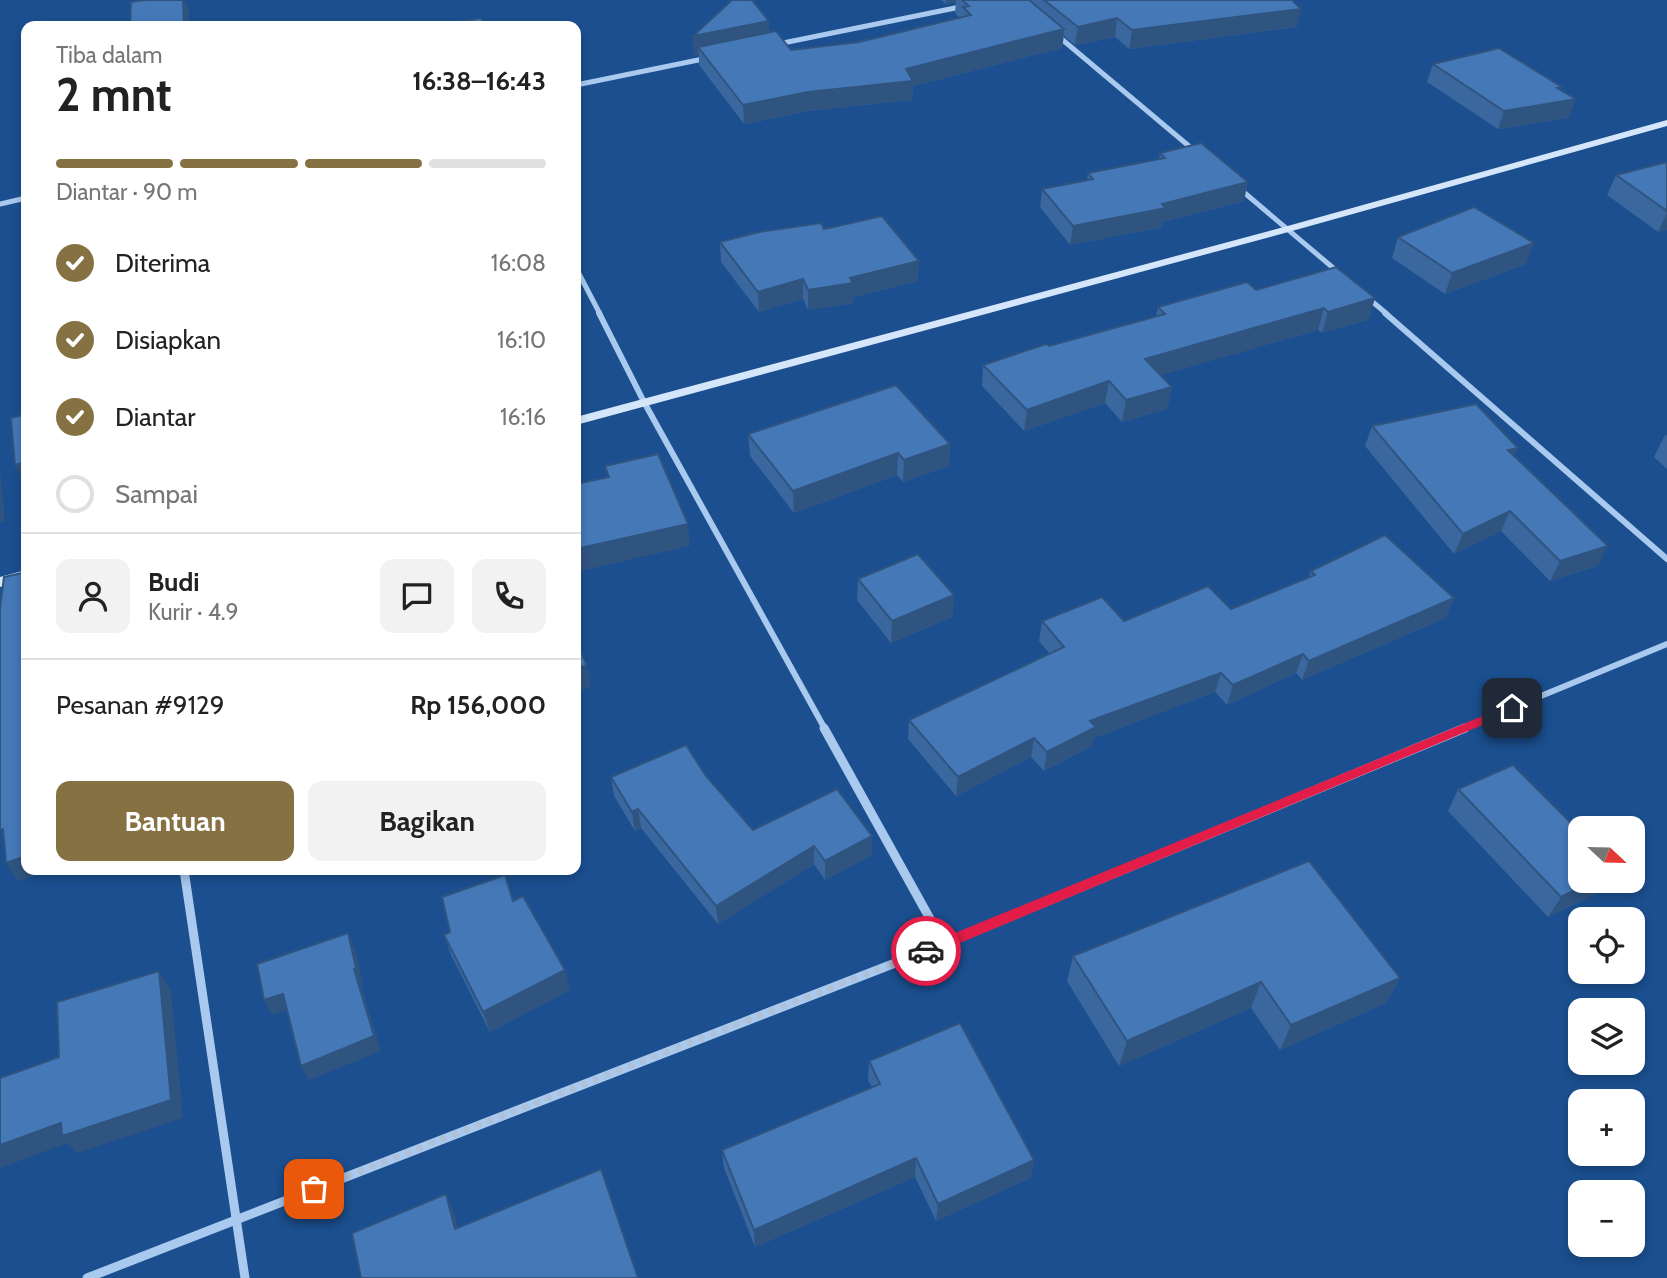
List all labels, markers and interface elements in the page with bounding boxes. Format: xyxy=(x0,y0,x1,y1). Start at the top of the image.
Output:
text: Tiba dalam xyxy=(56,41,162,69)
text: 16:38–16:43 xyxy=(412,65,546,97)
text: 2 mnt xyxy=(56,67,172,123)
text: Diantar · 90 m xyxy=(56,178,198,206)
icon: check xyxy=(56,244,94,282)
text: Diterima xyxy=(115,247,210,279)
text: 16:08 xyxy=(491,249,546,277)
icon: check xyxy=(56,321,94,359)
text: Disiapkan xyxy=(115,324,221,356)
text: 16:10 xyxy=(497,326,546,354)
icon: check xyxy=(56,398,94,436)
text: Diantar xyxy=(115,401,196,433)
text: 16:16 xyxy=(500,403,546,431)
text: Sampai xyxy=(115,478,198,510)
button: person xyxy=(56,559,130,633)
button: chat xyxy=(380,559,454,633)
button: phone xyxy=(472,559,546,633)
text: Budi xyxy=(148,566,200,598)
text: Kurir · 4.9 xyxy=(148,598,239,626)
pin xyxy=(1482,678,1542,738)
text: Pesanan #9129 xyxy=(56,689,224,721)
text: Rp 156,000 xyxy=(410,689,546,721)
icon: home xyxy=(1493,689,1531,727)
button: Bantuan xyxy=(56,781,294,861)
button: Bagikan xyxy=(308,781,546,861)
north arrow xyxy=(1568,816,1645,892)
map controls xyxy=(1568,816,1645,1257)
button: locate xyxy=(1568,907,1645,984)
courier xyxy=(891,916,961,986)
icon: car xyxy=(907,932,945,970)
button: layers xyxy=(1568,998,1645,1075)
button: + xyxy=(1568,1089,1645,1166)
pin xyxy=(284,1159,344,1219)
icon: bag xyxy=(295,1170,333,1208)
button: − xyxy=(1568,1180,1645,1257)

